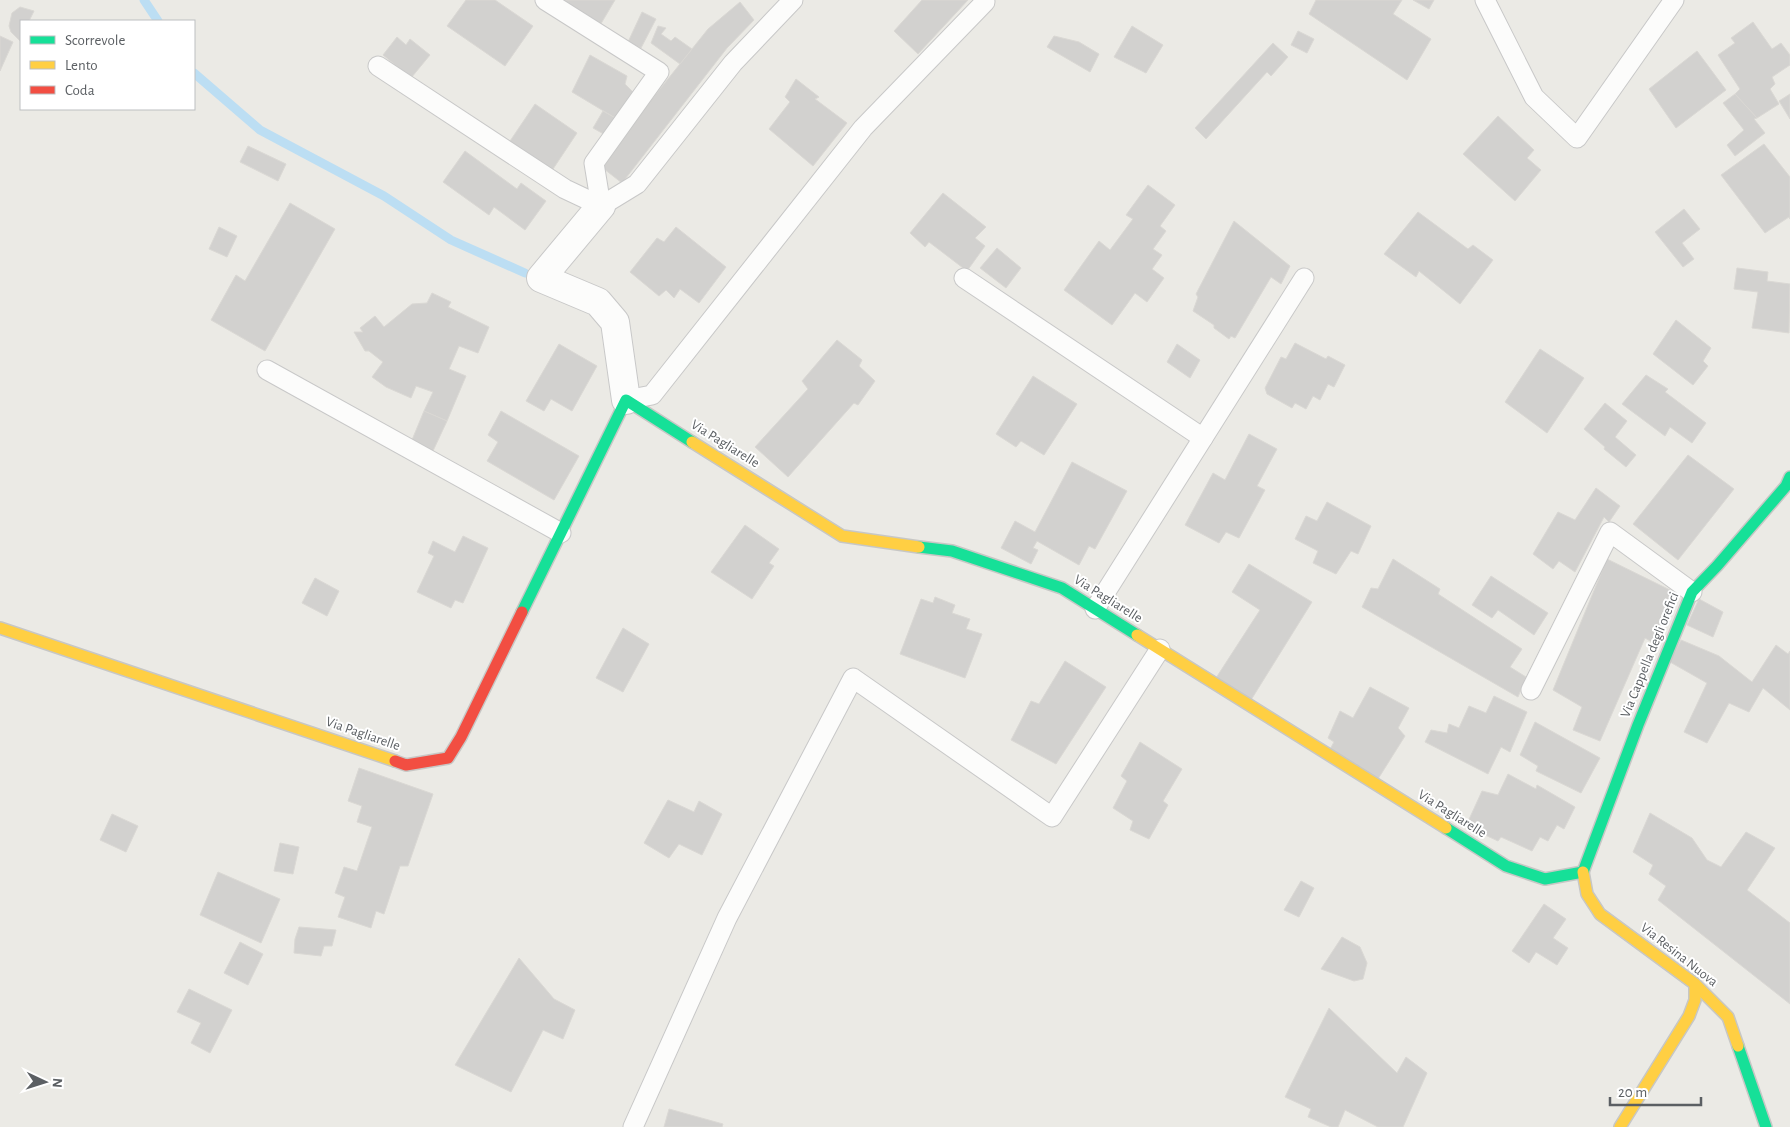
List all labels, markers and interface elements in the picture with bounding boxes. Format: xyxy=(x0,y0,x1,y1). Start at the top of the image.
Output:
legend xyxy=(20,20,195,110)
text: Scorrevole xyxy=(65,33,126,48)
text: Lento xyxy=(65,58,98,73)
text: Coda xyxy=(65,83,95,98)
street label: Via Pagliarelle xyxy=(688,417,762,471)
street label: Via Pagliarelle xyxy=(1071,572,1145,626)
street label: Via Cappella degli orefici xyxy=(1618,590,1682,720)
street label: Via Pagliarelle xyxy=(324,715,402,753)
street label: Via Pagliarelle xyxy=(1415,787,1489,841)
street label: Via Resina Nuova xyxy=(1638,921,1721,990)
north arrow xyxy=(20,1057,70,1107)
scale bar xyxy=(1610,1074,1701,1106)
text: N xyxy=(50,1077,64,1088)
text: 20 m xyxy=(1618,1085,1647,1100)

